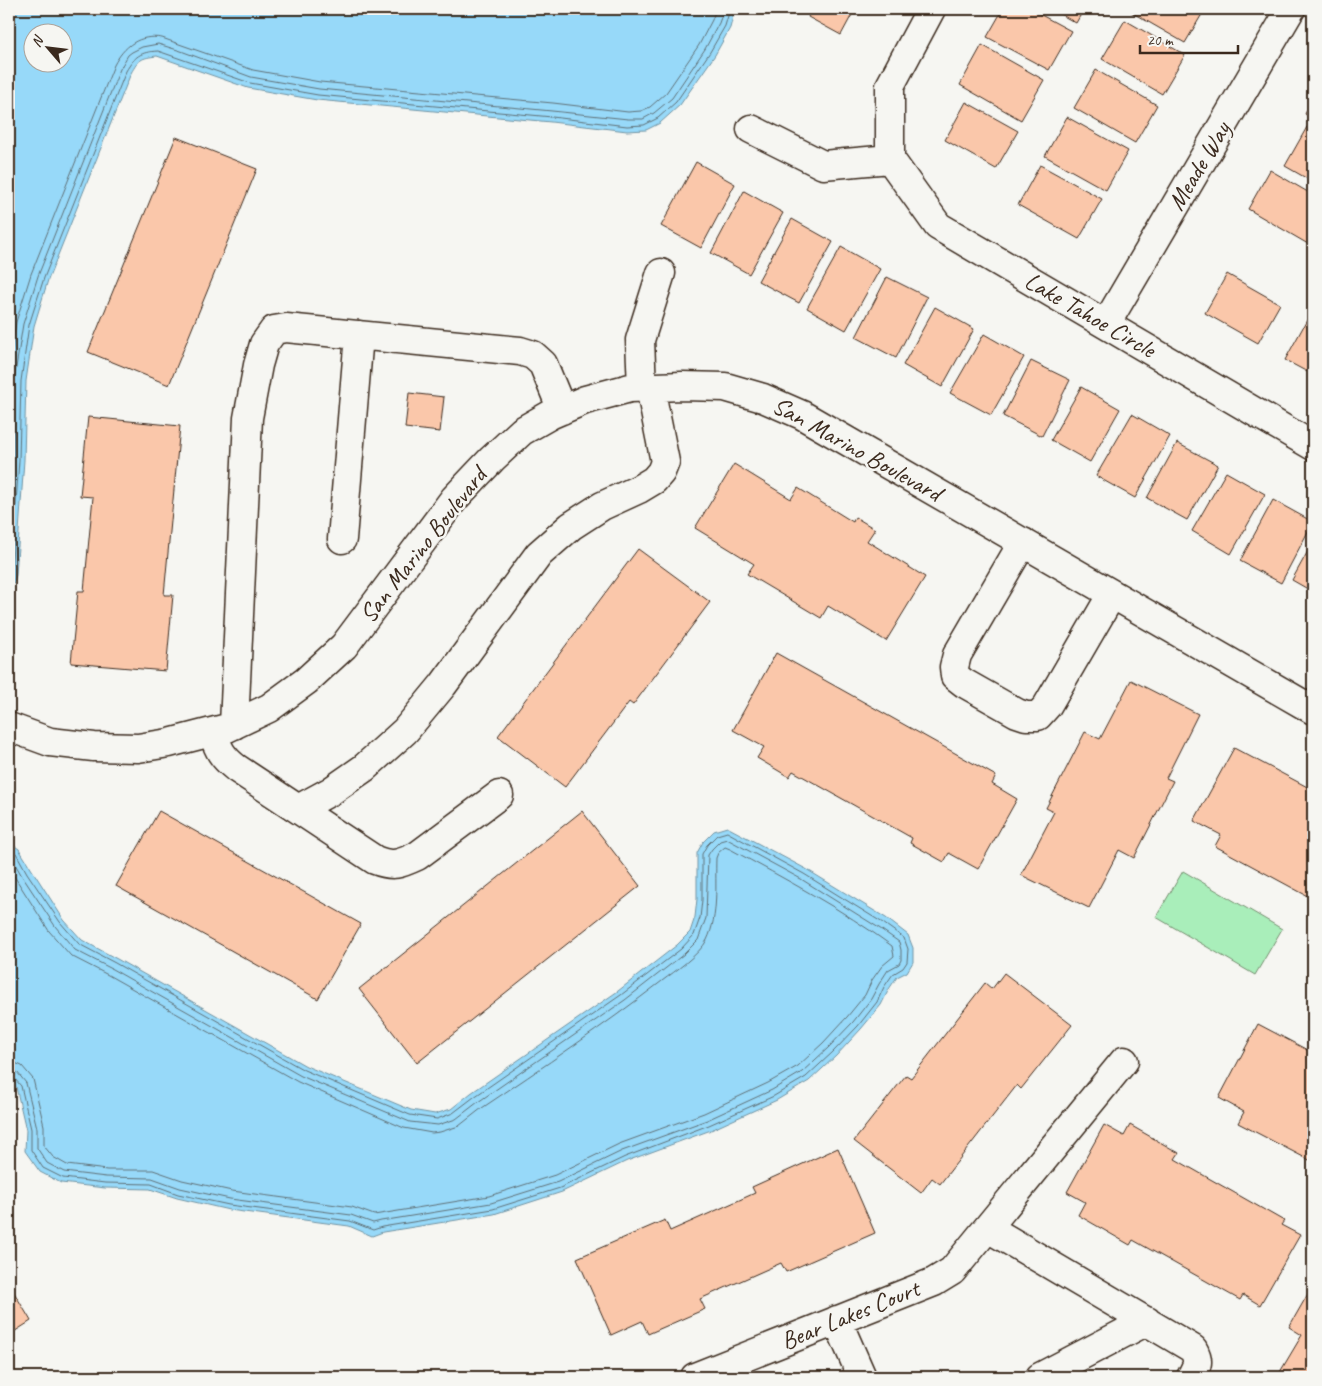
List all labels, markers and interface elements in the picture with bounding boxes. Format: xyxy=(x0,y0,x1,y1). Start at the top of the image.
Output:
north arrow xyxy=(22,22,72,72)
scale bar xyxy=(1140,22,1237,54)
text: 20 m xyxy=(1147,31,1174,50)
text: N xyxy=(27,32,48,50)
street label: Meade Way xyxy=(1160,115,1239,216)
street label: Lake Tahoe Circle xyxy=(1019,265,1163,366)
street label: San Marino Boulevard xyxy=(767,389,951,511)
street label: San Marino Boulevard xyxy=(352,458,496,629)
street label: Bear Lakes Court xyxy=(776,1272,926,1357)

